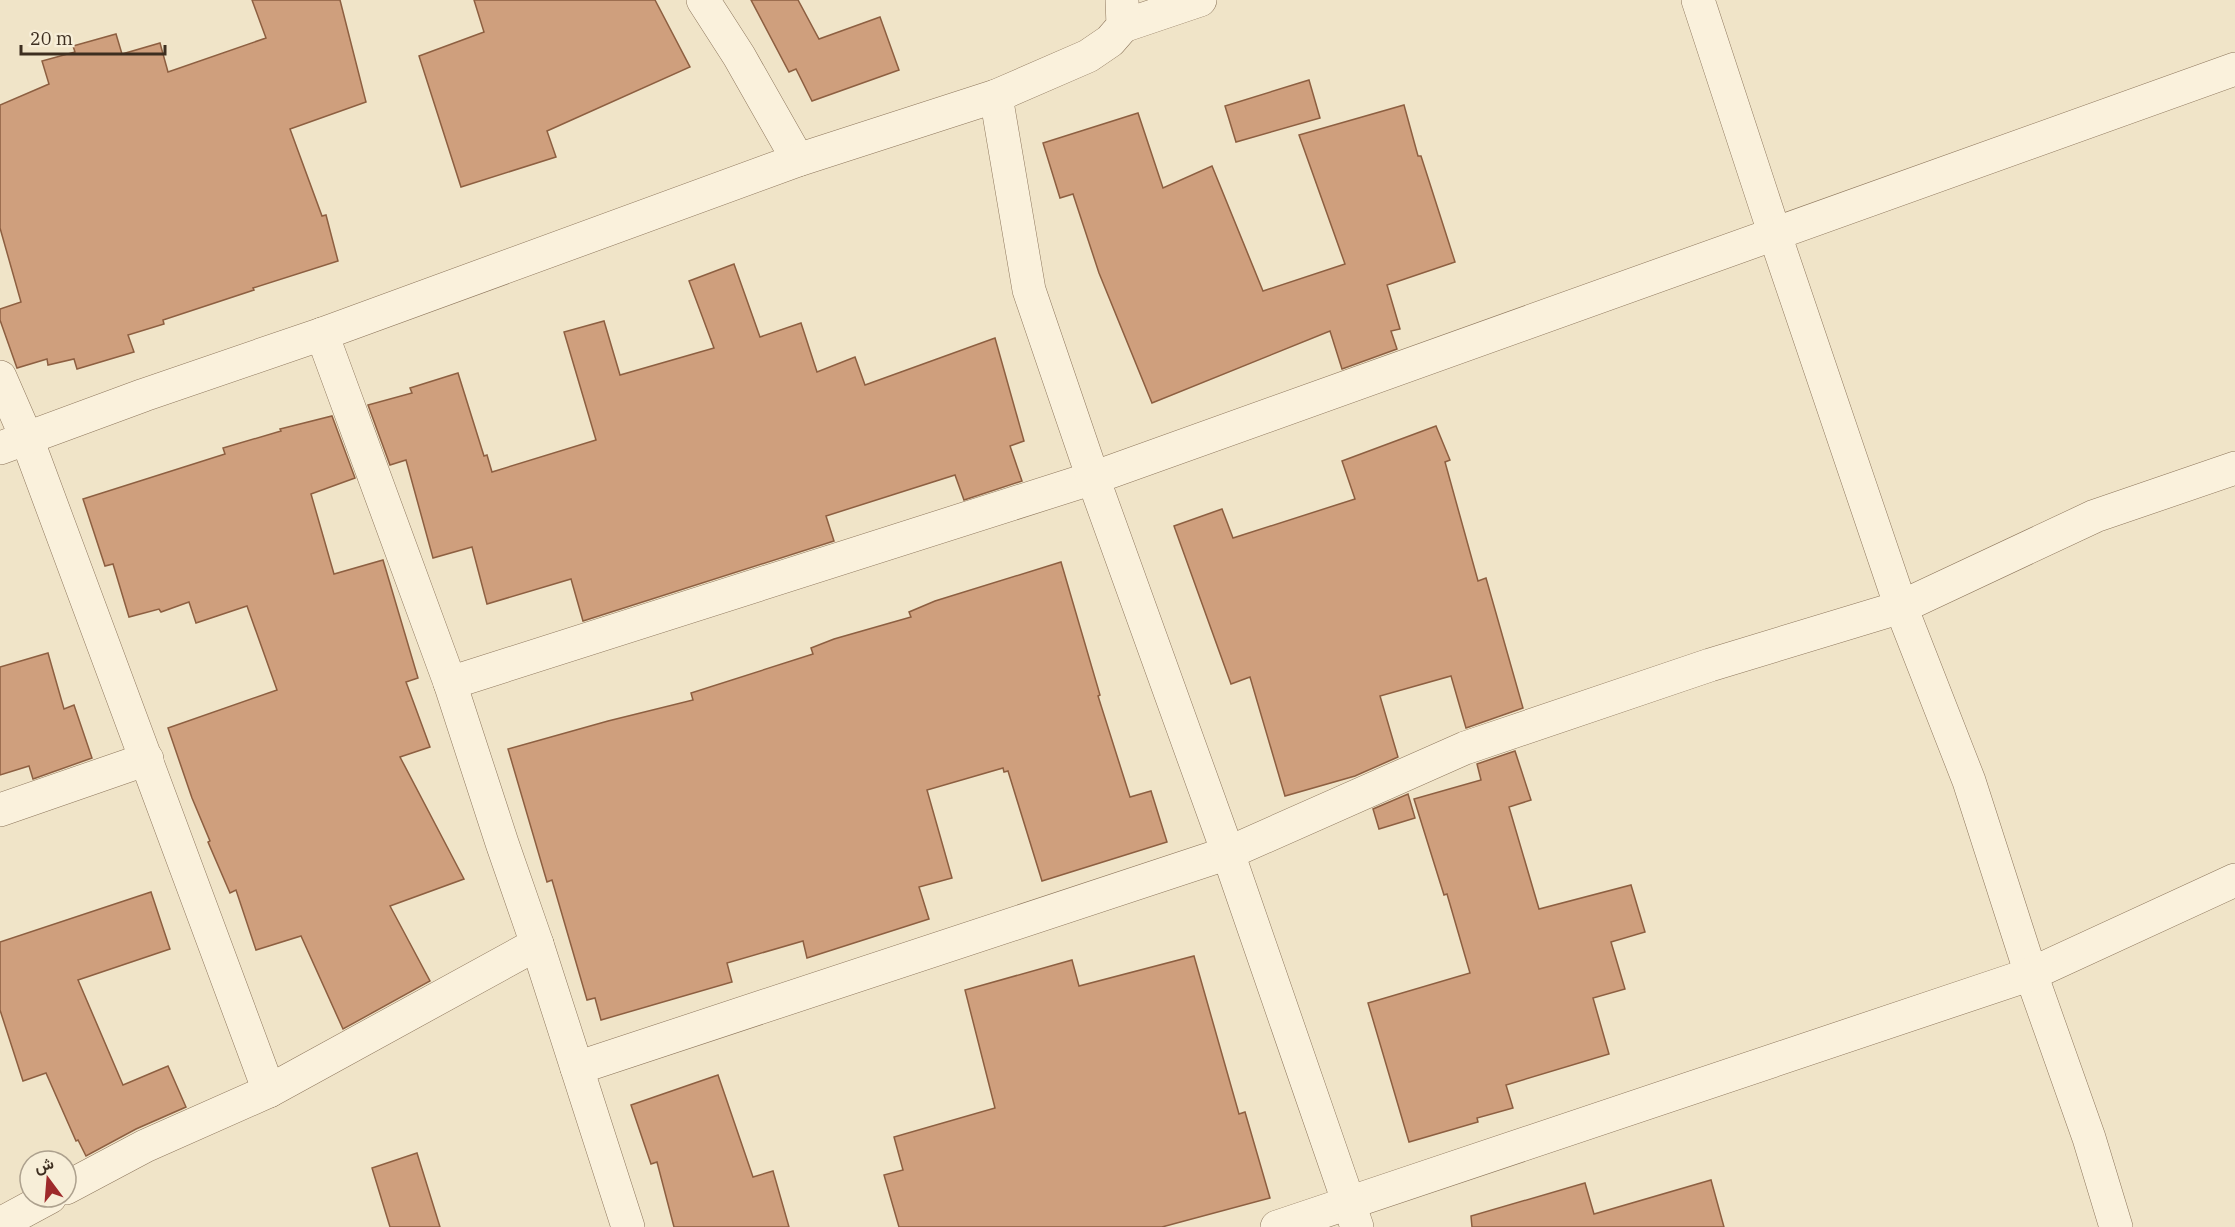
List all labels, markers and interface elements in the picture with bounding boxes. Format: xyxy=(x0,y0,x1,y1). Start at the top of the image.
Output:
scale bar xyxy=(21,18,165,56)
text: 20 m xyxy=(30,27,73,50)
north arrow xyxy=(18,1149,78,1209)
text: ش xyxy=(32,1152,56,1177)

